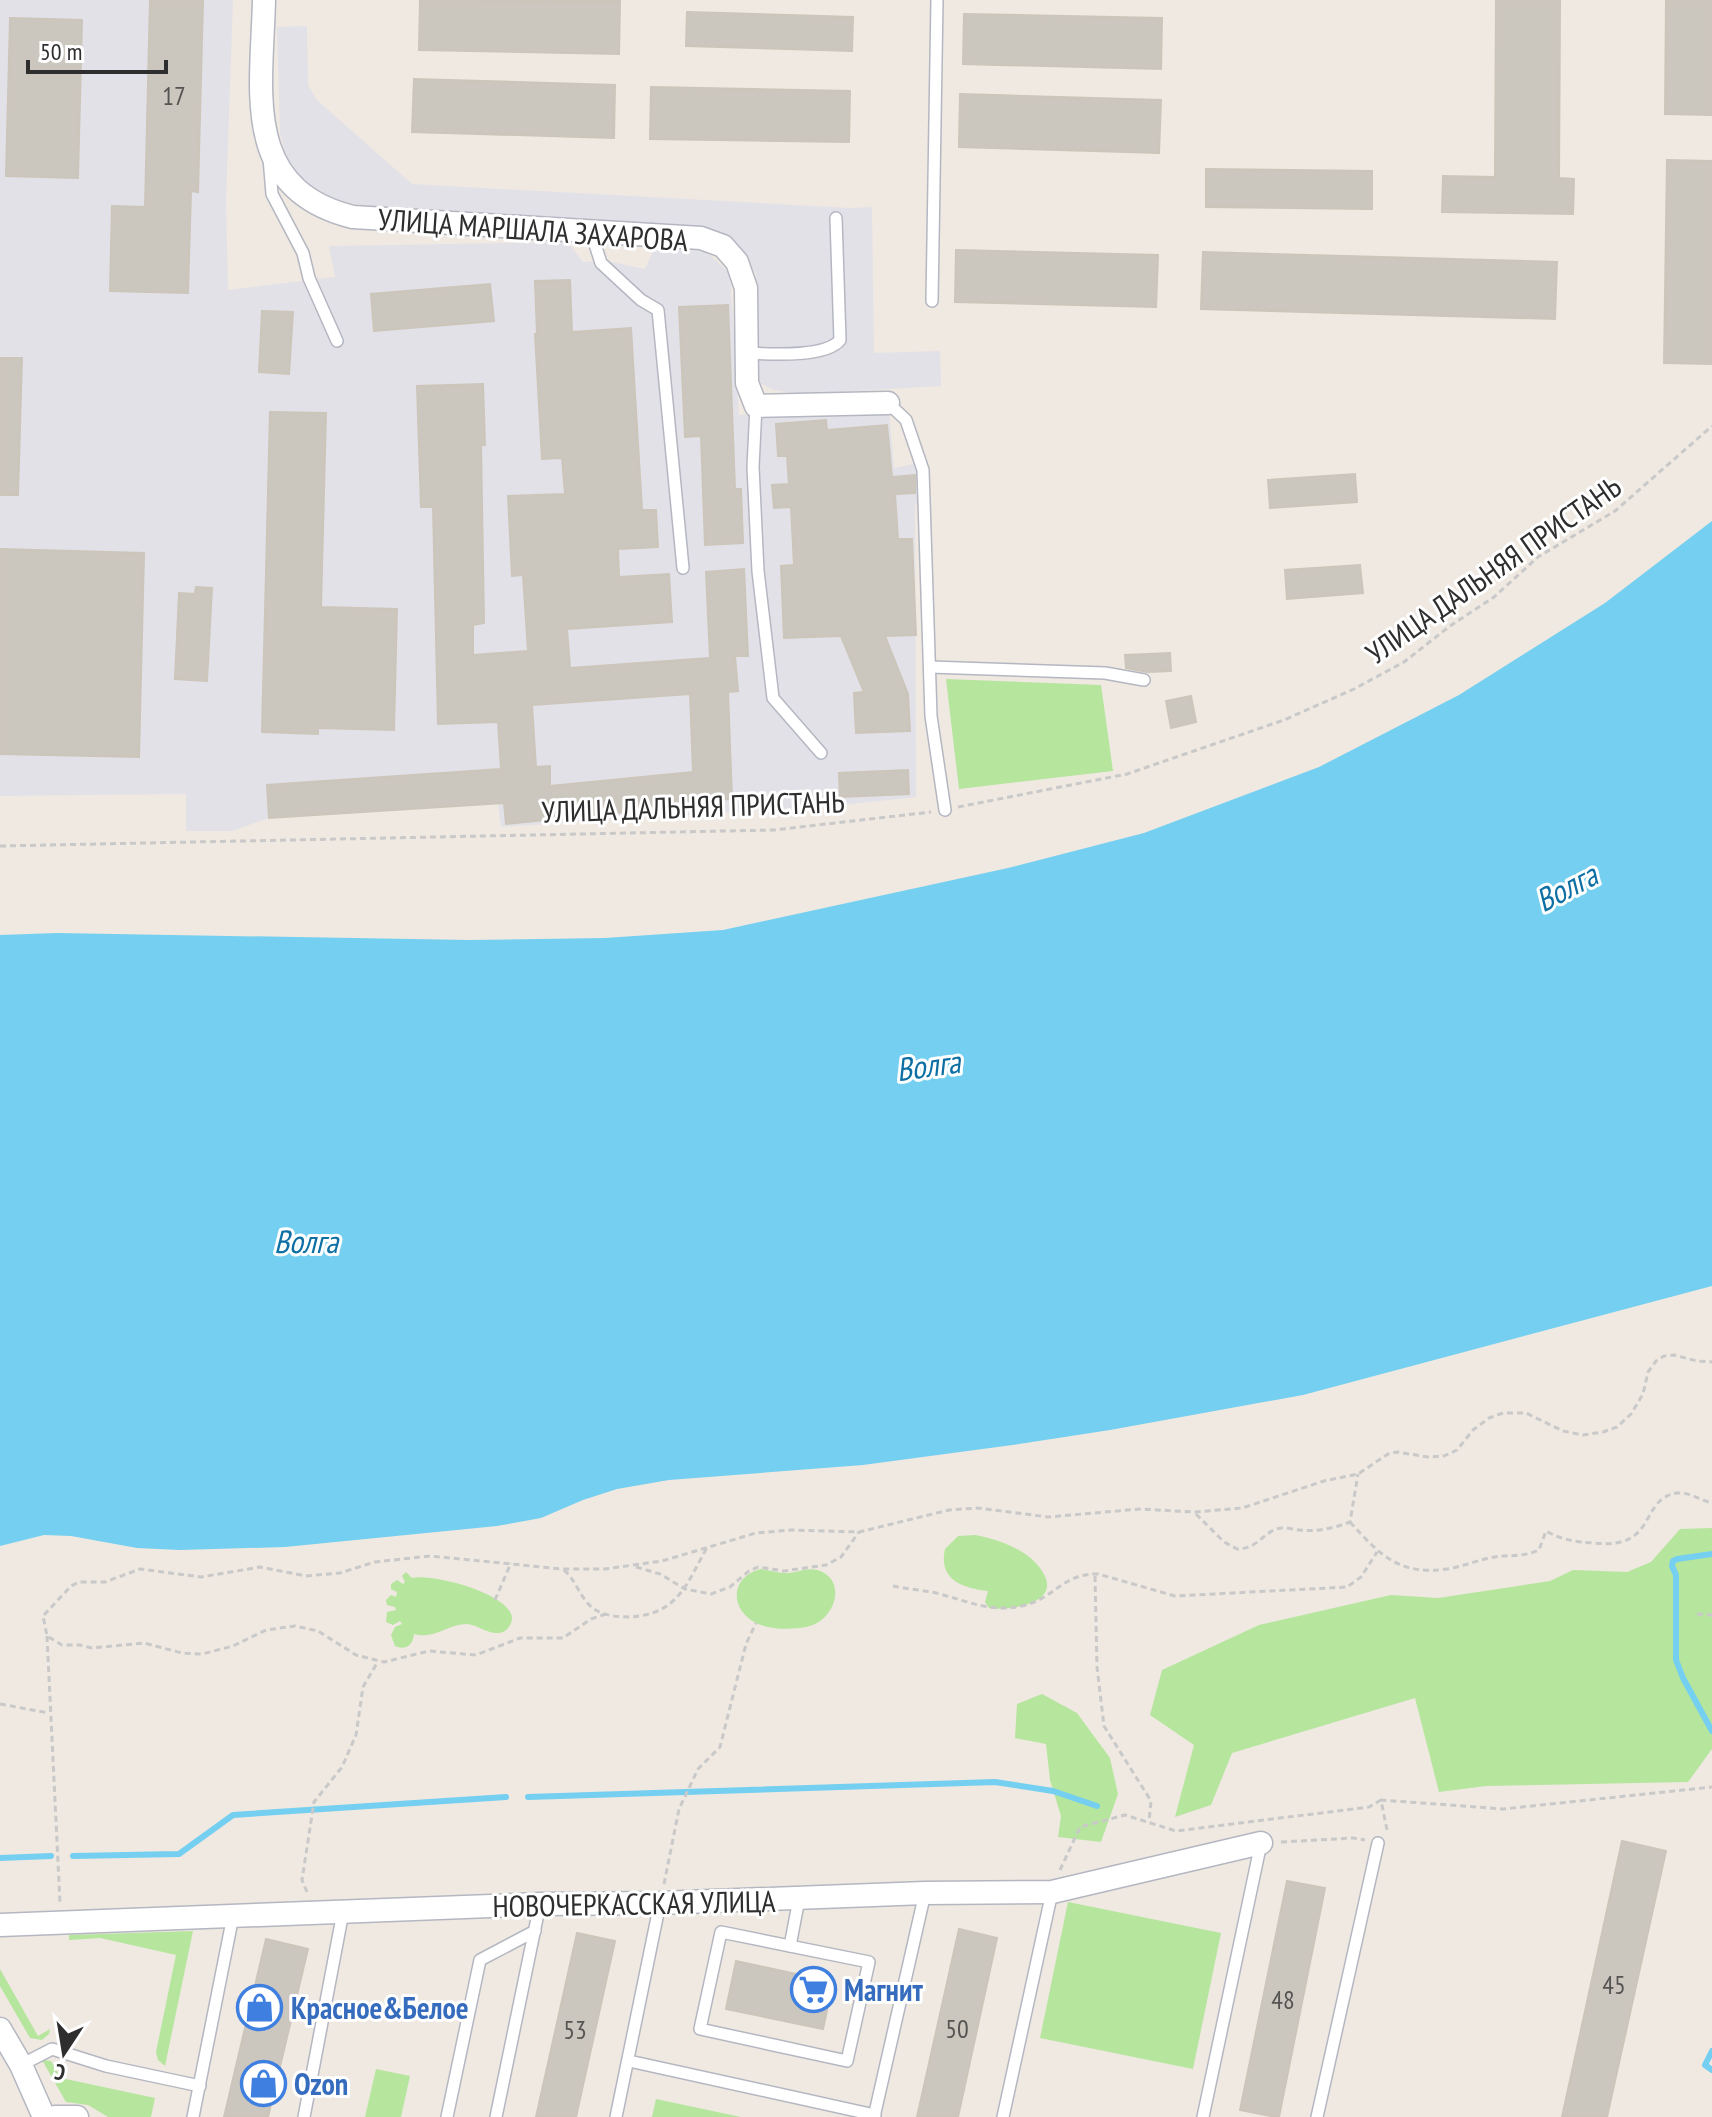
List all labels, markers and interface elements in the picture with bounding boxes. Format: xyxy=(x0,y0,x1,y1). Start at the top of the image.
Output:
scale bar xyxy=(28,24,166,74)
text: 50 m xyxy=(40,36,82,67)
house number: 17 xyxy=(162,79,186,112)
street label: УЛИЦА МАРШАЛА ЗАХАРОВА xyxy=(377,199,690,259)
street label: УЛИЦА ДАЛЬНЯЯ ПРИСТАНЬ xyxy=(1358,466,1628,672)
street label: УЛИЦА ДАЛЬНЯЯ ПРИСТАНЬ xyxy=(541,781,845,831)
water label: Волга xyxy=(1528,852,1606,921)
water label: Волга xyxy=(893,1039,965,1090)
water label: Волга xyxy=(274,1220,340,1262)
street label: НОВОЧЕРКАССКАЯ УЛИЦА xyxy=(492,1881,777,1925)
supermarket icon: Магнит xyxy=(789,1965,837,2013)
house number: 45 xyxy=(1602,1968,1626,2001)
place label: Магнит xyxy=(844,1970,923,2009)
shop icon: Красное&Белое xyxy=(236,1983,284,2031)
house number: 48 xyxy=(1271,1983,1295,2016)
place label: Красное&Белое xyxy=(291,1988,469,2027)
house number: 50 xyxy=(945,2012,969,2045)
north arrow xyxy=(24,2013,104,2093)
house number: 53 xyxy=(563,2013,587,2046)
text: С xyxy=(52,2058,68,2087)
shop icon: Ozon xyxy=(239,2059,287,2107)
place label: Ozon xyxy=(294,2064,348,2103)

